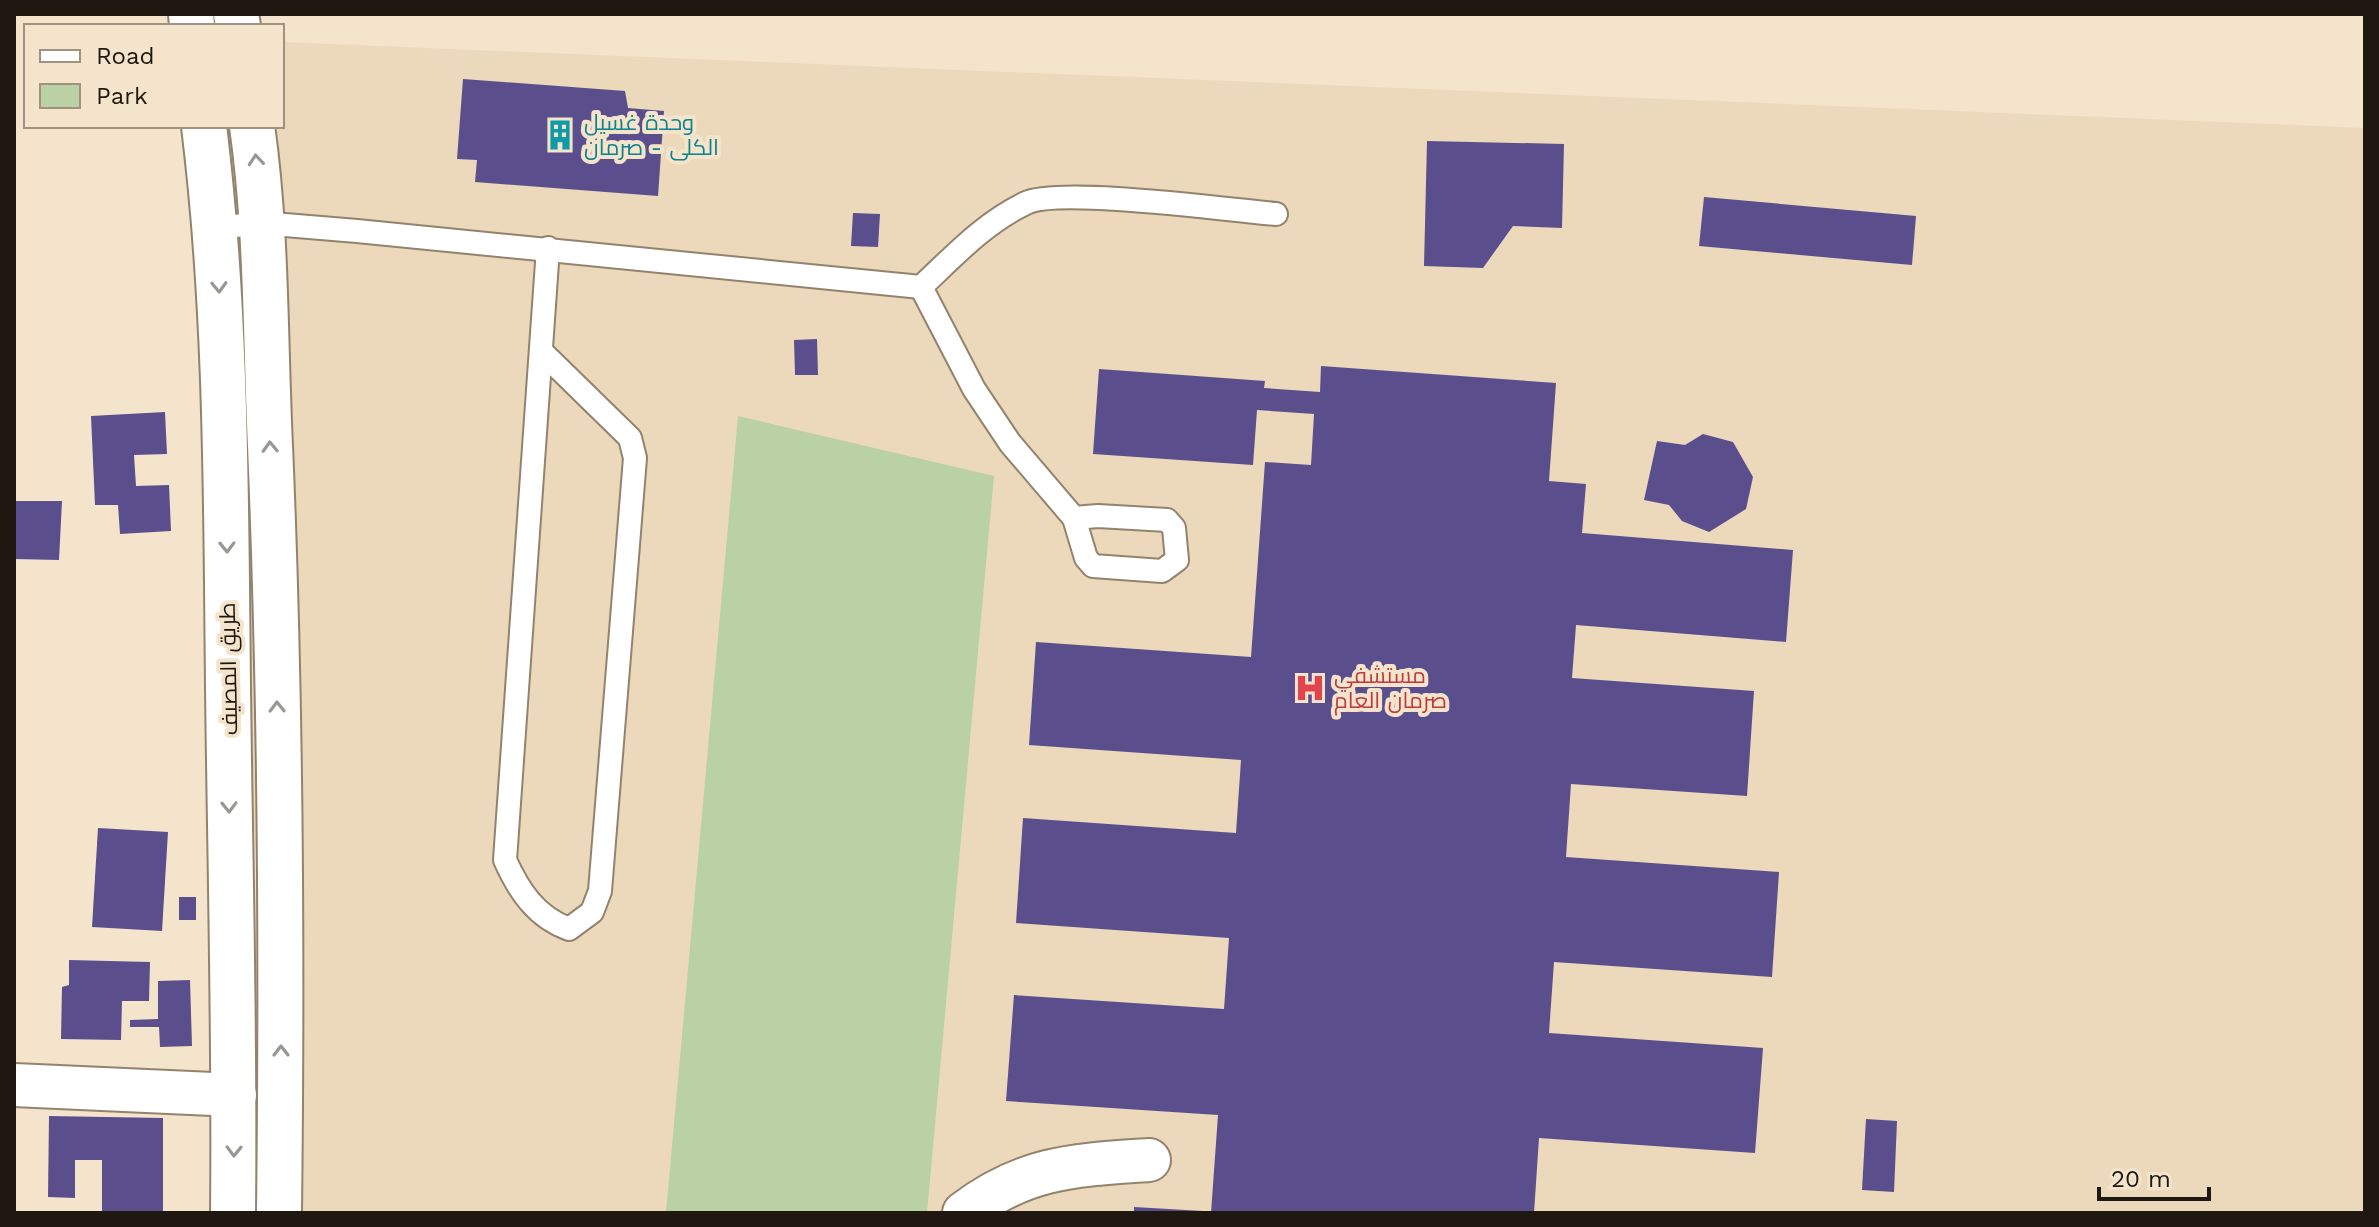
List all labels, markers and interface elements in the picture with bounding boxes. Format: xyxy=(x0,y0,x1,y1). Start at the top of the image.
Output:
legend xyxy=(24,24,284,128)
text: Road xyxy=(96,42,155,70)
text: Park xyxy=(96,82,148,110)
place label: وحدة غسيل الكلى - صرمان xyxy=(584,110,719,161)
building icon: وحدة غسيل الكلى - صرمان xyxy=(543,118,577,152)
one-way arrow xyxy=(247,153,264,166)
one-way arrow xyxy=(210,281,227,294)
one-way arrow xyxy=(262,440,279,453)
one-way arrow xyxy=(218,541,235,554)
street label: طريق المصيف xyxy=(215,602,243,736)
place label: مستشفي صرمان العام xyxy=(1334,663,1447,716)
hospital icon: مستشفي صرمان العام xyxy=(1293,671,1327,705)
one-way arrow xyxy=(269,700,286,713)
one-way arrow xyxy=(221,801,238,814)
one-way arrow xyxy=(272,1044,290,1057)
one-way arrow xyxy=(225,1145,242,1158)
scale bar xyxy=(2099,1151,2209,1201)
text: 20 m xyxy=(2111,1165,2171,1193)

